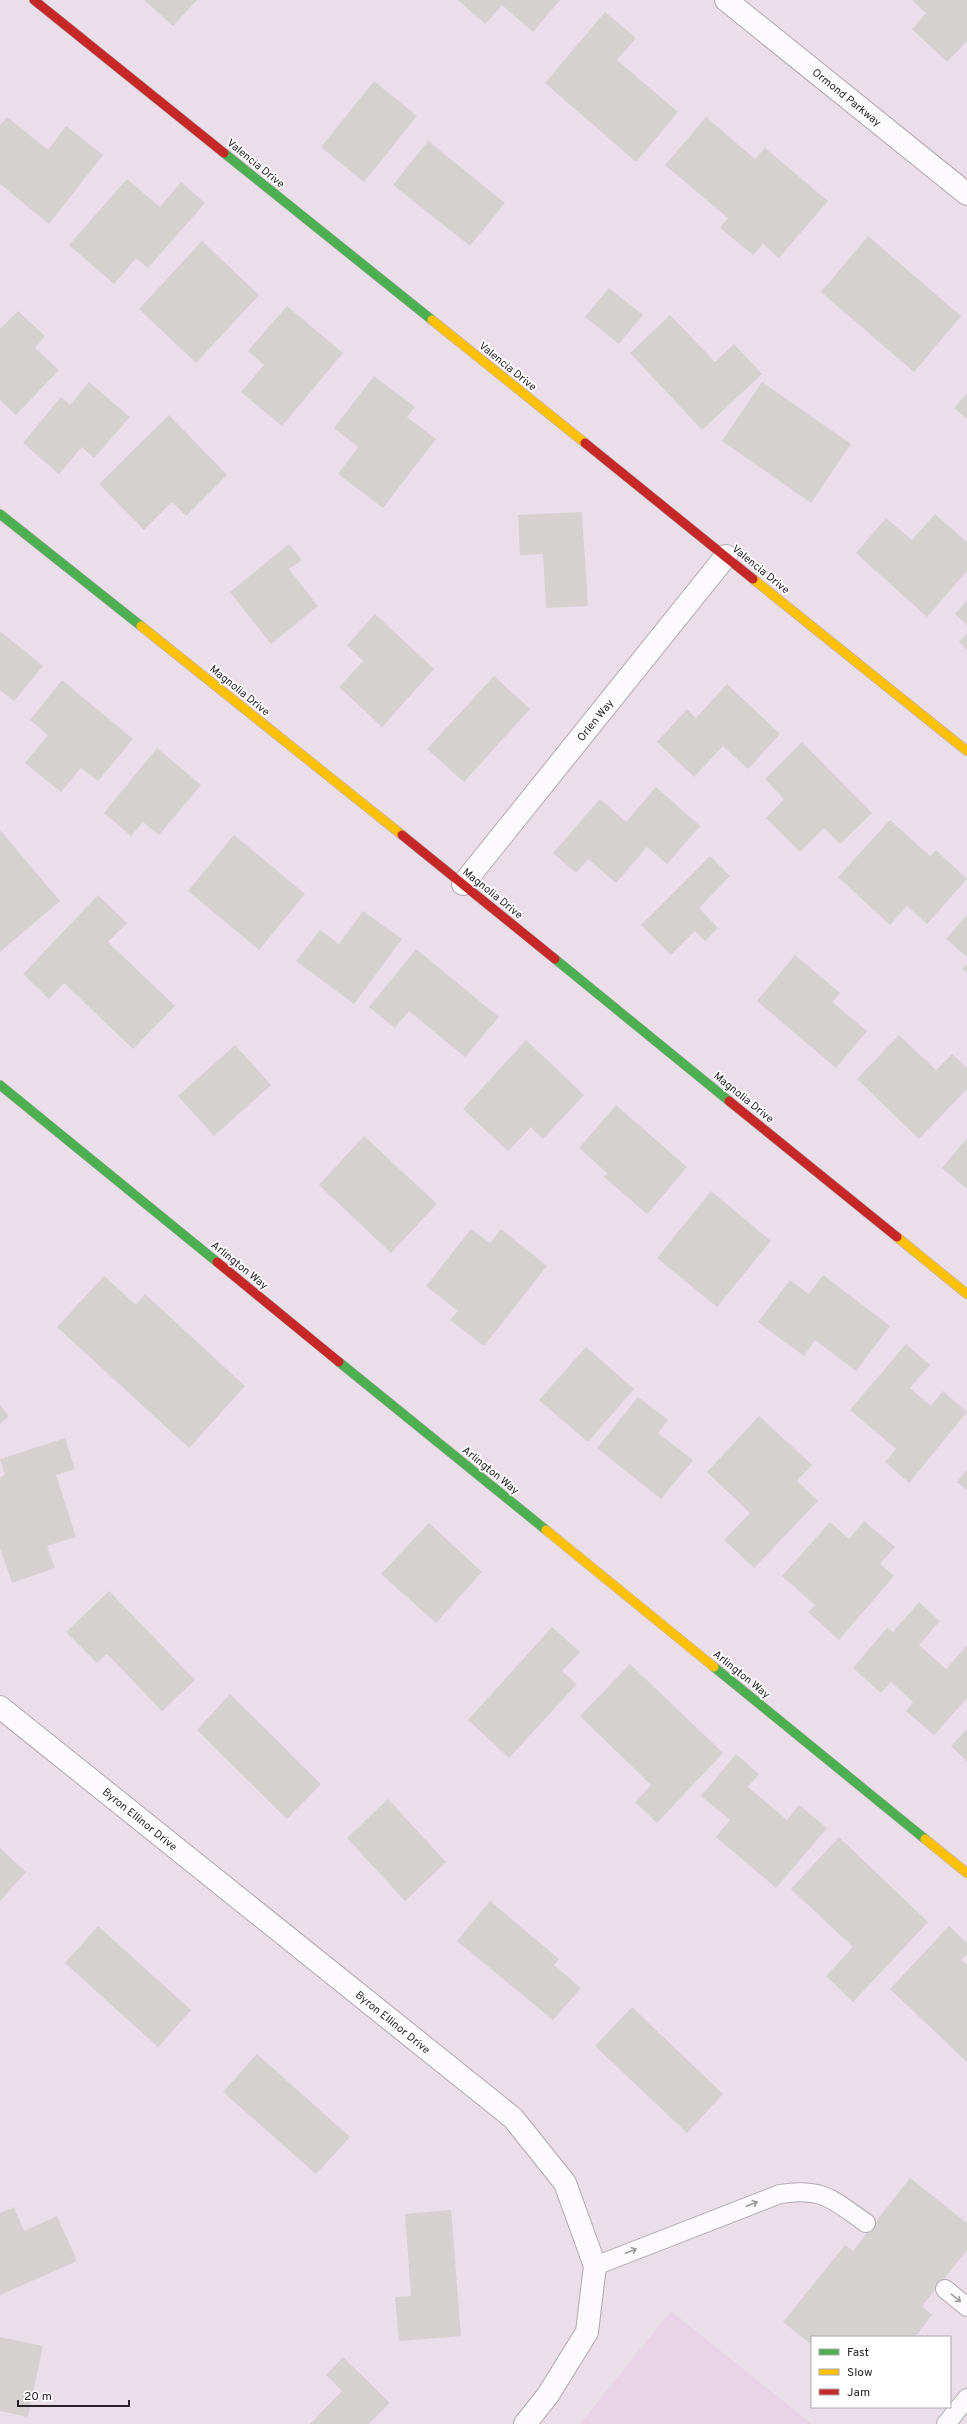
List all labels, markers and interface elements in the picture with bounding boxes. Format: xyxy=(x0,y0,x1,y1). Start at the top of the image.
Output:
street label: Ormond Parkway xyxy=(809,66,884,130)
street label: Valencia Drive xyxy=(224,136,287,191)
street label: Valencia Drive xyxy=(476,339,539,394)
street label: Valencia Drive xyxy=(729,542,792,597)
street label: Magnolia Drive xyxy=(206,662,272,719)
street label: Orlen Way xyxy=(575,697,617,745)
street label: Magnolia Drive xyxy=(459,865,525,922)
street label: Magnolia Drive xyxy=(710,1069,776,1126)
street label: Arlington Way xyxy=(208,1239,271,1293)
street label: Arlington Way xyxy=(459,1444,522,1498)
street label: Arlington Way xyxy=(710,1648,773,1702)
street label: Byron Ellinor Drive xyxy=(99,1785,180,1854)
street label: Byron Ellinor Drive xyxy=(352,1988,433,2057)
one-way arrow xyxy=(746,2200,758,2208)
one-way arrow xyxy=(625,2247,637,2255)
one-way arrow xyxy=(950,2294,961,2303)
legend xyxy=(811,2336,951,2408)
text: Fast xyxy=(847,2345,869,2361)
text: Slow xyxy=(847,2365,873,2381)
scale bar xyxy=(18,2382,129,2408)
text: Jam xyxy=(847,2385,870,2401)
text: 20 m xyxy=(24,2389,52,2405)

